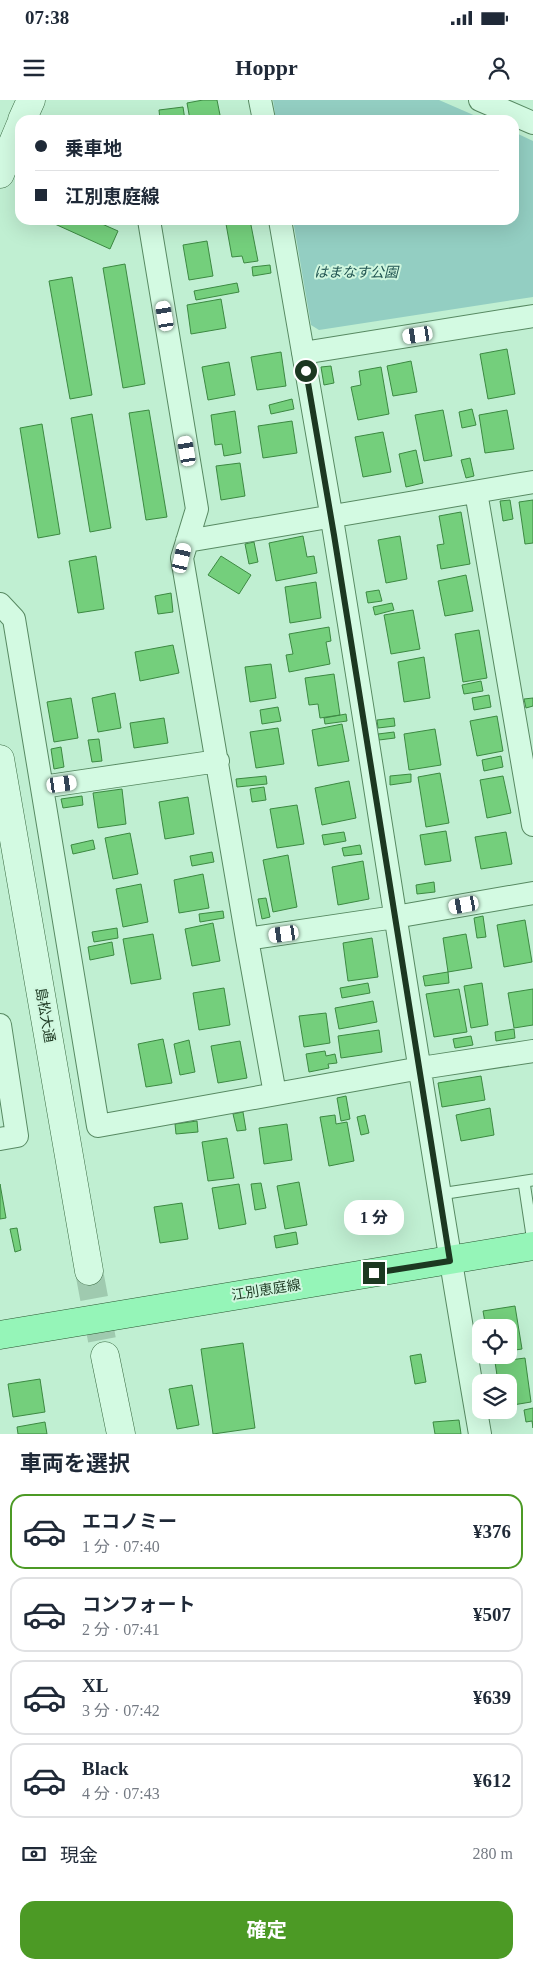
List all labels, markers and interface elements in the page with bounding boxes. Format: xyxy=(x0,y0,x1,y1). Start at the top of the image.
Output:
text: 07:38 xyxy=(25,7,69,28)
icon: menu xyxy=(20,54,48,82)
icon: person xyxy=(485,54,513,82)
text: Hoppr xyxy=(235,55,298,80)
text: 乗車地 xyxy=(65,138,122,159)
text: 江別恵庭線 xyxy=(65,186,160,207)
park label: はまなす公園 xyxy=(314,265,400,280)
car xyxy=(155,300,174,332)
car xyxy=(402,325,433,345)
route start xyxy=(295,360,317,382)
car xyxy=(177,435,196,467)
car xyxy=(171,542,192,574)
car xyxy=(46,774,77,794)
car xyxy=(447,895,480,915)
car xyxy=(268,924,299,944)
street label: 島松大通 xyxy=(33,986,57,1044)
callout: 1 分 xyxy=(344,1200,404,1236)
text: 1 分 xyxy=(360,1209,388,1226)
route end xyxy=(363,1262,385,1284)
street label: 江別恵庭線 xyxy=(230,1277,302,1303)
map controls xyxy=(472,1319,517,1419)
button: locate xyxy=(472,1319,517,1364)
button: layers xyxy=(472,1374,517,1419)
text: 車両を選択 xyxy=(20,1451,130,1476)
icon: car xyxy=(22,1509,67,1554)
text: エコノミー xyxy=(82,1511,177,1532)
text: ¥376 xyxy=(473,1521,511,1542)
text: 1 分 · 07:40 xyxy=(82,1538,160,1555)
icon: car xyxy=(22,1592,67,1637)
text: コンフォート xyxy=(82,1594,195,1615)
text: ¥507 xyxy=(473,1604,511,1625)
text: 2 分 · 07:41 xyxy=(82,1621,160,1638)
icon: car xyxy=(22,1675,67,1720)
text: XL xyxy=(82,1675,108,1696)
text: ¥639 xyxy=(473,1687,511,1708)
text: 3 分 · 07:42 xyxy=(82,1702,160,1719)
icon: car xyxy=(22,1758,67,1803)
text: Black xyxy=(82,1758,128,1779)
text: ¥612 xyxy=(473,1770,511,1791)
text: 4 分 · 07:43 xyxy=(82,1785,160,1802)
icon: cash xyxy=(20,1840,48,1868)
text: 現金 xyxy=(60,1845,98,1866)
text: 280 m xyxy=(473,1845,513,1862)
button: 確定 xyxy=(20,1901,513,1959)

